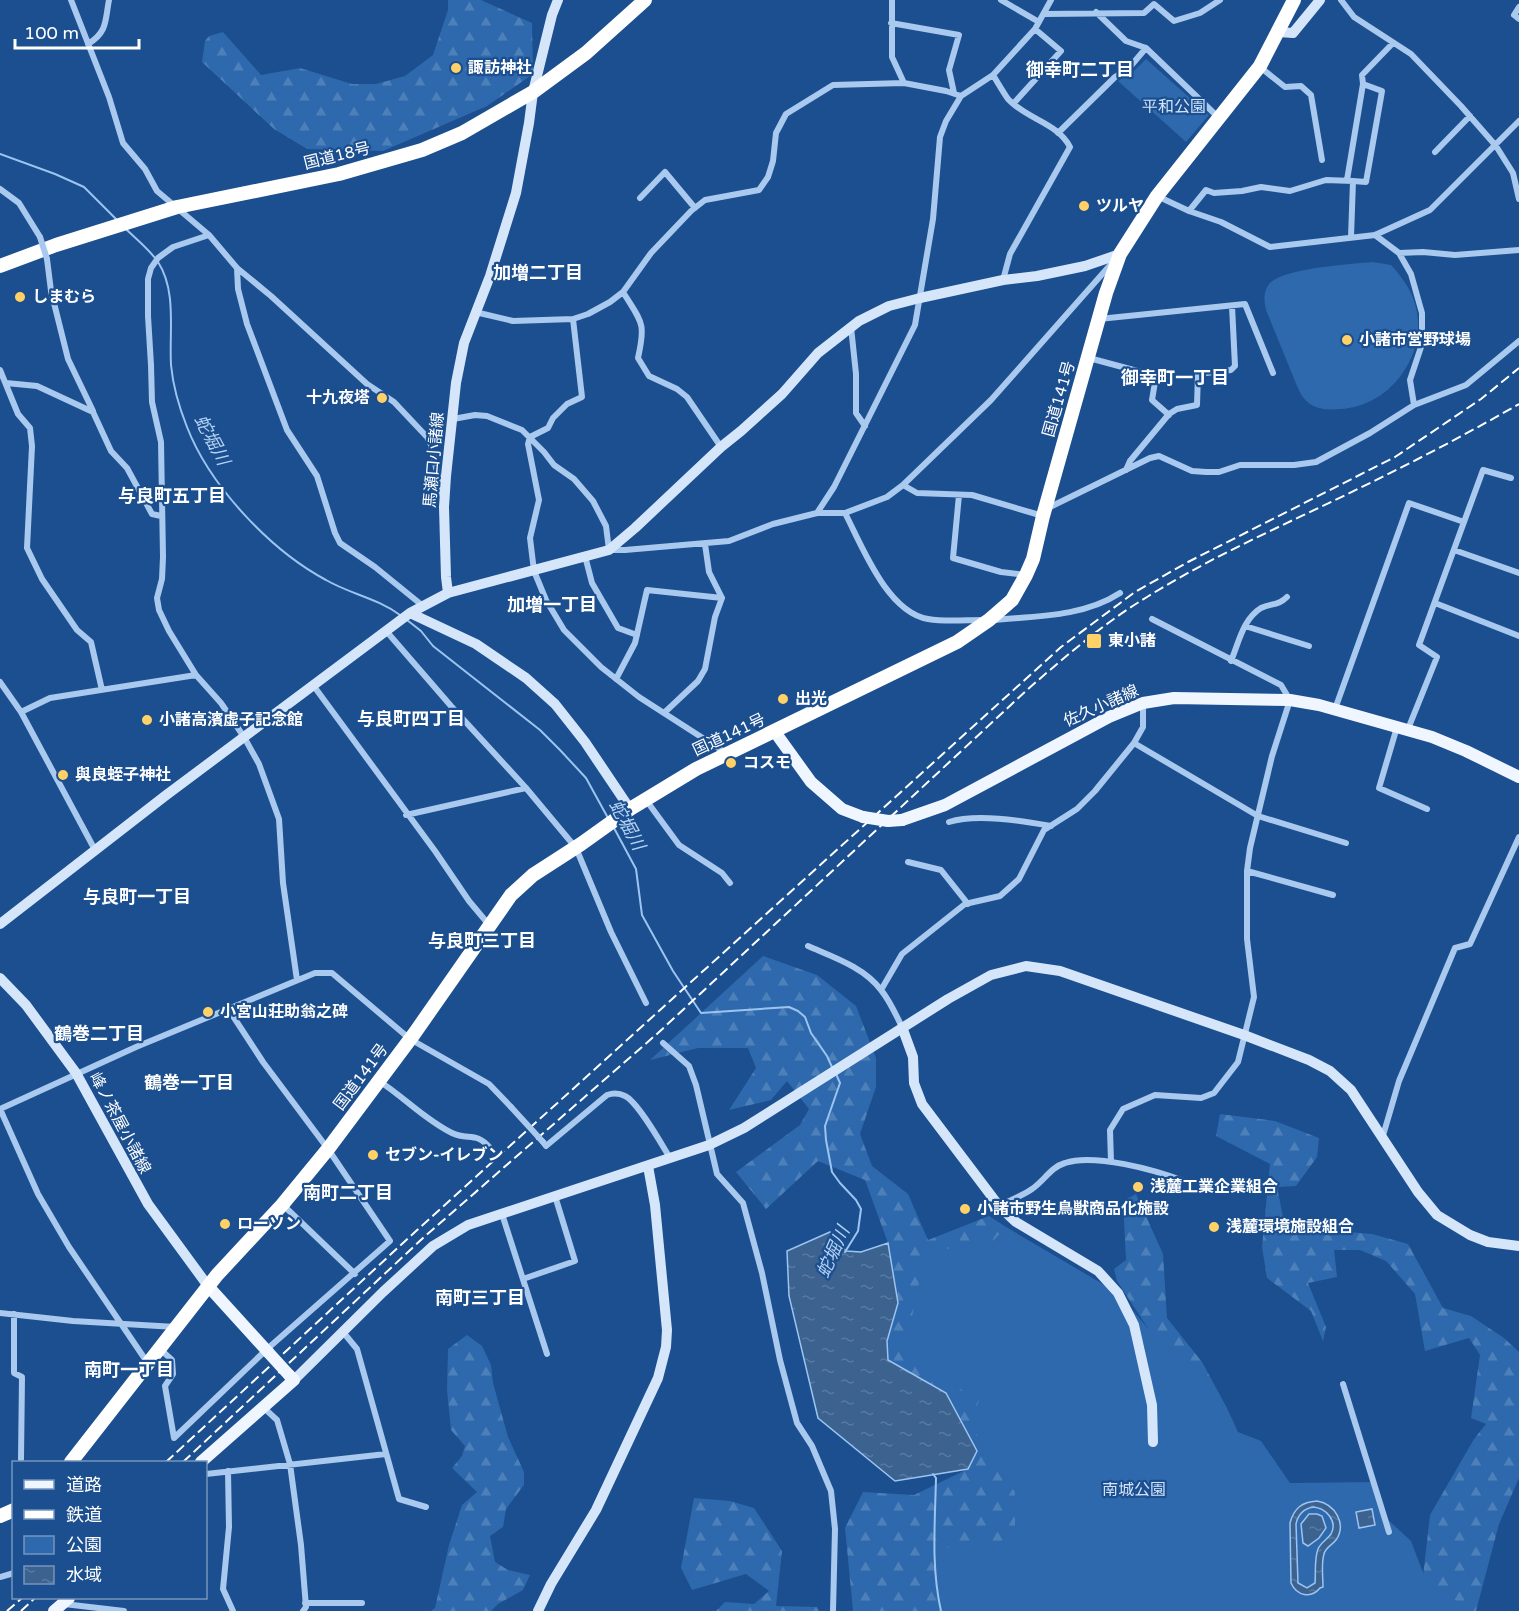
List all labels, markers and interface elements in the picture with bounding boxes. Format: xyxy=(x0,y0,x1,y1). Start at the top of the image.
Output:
scale bar xyxy=(15,12,140,50)
text: 100 m xyxy=(24,22,79,44)
place label: 諏訪神社 xyxy=(468,58,532,78)
district label: 御幸町二丁目 xyxy=(1025,59,1134,81)
marker: 諏訪神社 xyxy=(449,61,463,75)
park label: 平和公園 xyxy=(1142,97,1206,117)
street label: 国道18号 xyxy=(302,138,372,174)
place label: ツルヤ xyxy=(1096,196,1144,216)
marker: ツルヤ xyxy=(1077,199,1091,213)
district label: 加増二丁目 xyxy=(493,262,583,284)
place label: しまむら xyxy=(32,287,96,307)
marker: しまむら xyxy=(13,290,27,304)
place label: 小諸市営野球場 xyxy=(1359,330,1471,350)
marker: 小諸市営野球場 xyxy=(1340,333,1354,347)
street label: 国道141号 xyxy=(1039,359,1079,439)
district label: 御幸町一丁目 xyxy=(1120,367,1229,389)
place label: 十九夜塔 xyxy=(306,388,370,408)
marker: 十九夜塔 xyxy=(375,391,389,405)
water label: 蛇堀川 xyxy=(190,411,235,471)
street label: 馬瀬口小諸線 xyxy=(420,411,448,509)
district label: 与良町五丁目 xyxy=(118,485,226,507)
district label: 加増一丁目 xyxy=(507,594,597,616)
place label: 東小諸 xyxy=(1108,631,1156,651)
marker: 東小諸 xyxy=(1085,632,1103,650)
street label: 佐久小諸線 xyxy=(1060,681,1142,731)
place label: 出光 xyxy=(795,689,827,709)
marker: 出光 xyxy=(776,692,790,706)
district label: 与良町四丁目 xyxy=(357,708,465,730)
street label: 国道141号 xyxy=(689,709,769,761)
place label: 小諸高濱虚子記念館 xyxy=(159,710,303,730)
marker: 小諸高濱虚子記念館 xyxy=(140,713,154,727)
place label: コスモ xyxy=(743,753,791,773)
marker: コスモ xyxy=(724,756,738,770)
place label: 與良蛭子神社 xyxy=(75,765,171,785)
marker: 與良蛭子神社 xyxy=(56,768,70,782)
water label: 蛇堀川 xyxy=(604,796,651,856)
district label: 与良町一丁目 xyxy=(83,886,191,908)
district label: 与良町三丁目 xyxy=(428,930,536,952)
place label: 小宮山荘助翁之碑 xyxy=(220,1002,348,1022)
marker: 小宮山荘助翁之碑 xyxy=(201,1005,215,1019)
district label: 鶴巻二丁目 xyxy=(54,1023,144,1045)
street label: 国道141号 xyxy=(329,1040,393,1114)
street label: 峰ノ茶屋小諸線 xyxy=(85,1069,155,1177)
district label: 鶴巻一丁目 xyxy=(144,1072,234,1094)
place label: セブン-イレブン xyxy=(385,1145,504,1165)
marker: セブン-イレブン xyxy=(366,1148,380,1162)
place label: 浅麓工業企業組合 xyxy=(1150,1177,1278,1197)
marker: 浅麓工業企業組合 xyxy=(1131,1180,1145,1194)
district label: 南町二丁目 xyxy=(303,1182,393,1204)
place label: 小諸市野生鳥獣商品化施設 xyxy=(977,1199,1169,1219)
marker: 小諸市野生鳥獣商品化施設 xyxy=(958,1202,972,1216)
place label: ローソン xyxy=(237,1214,301,1234)
marker: ローソン xyxy=(218,1217,232,1231)
place label: 浅麓環境施設組合 xyxy=(1226,1217,1354,1237)
marker: 浅麓環境施設組合 xyxy=(1207,1220,1221,1234)
water label: 蛇堀川 xyxy=(812,1221,855,1281)
district label: 南町三丁目 xyxy=(435,1287,525,1309)
district label: 南町一丁目 xyxy=(84,1359,174,1381)
legend xyxy=(12,1461,207,1599)
text: 道路 xyxy=(66,1474,102,1496)
park label: 南城公園 xyxy=(1102,1480,1166,1500)
text: 鉄道 xyxy=(66,1504,102,1526)
text: 公園 xyxy=(66,1534,102,1556)
text: 水域 xyxy=(66,1564,102,1586)

